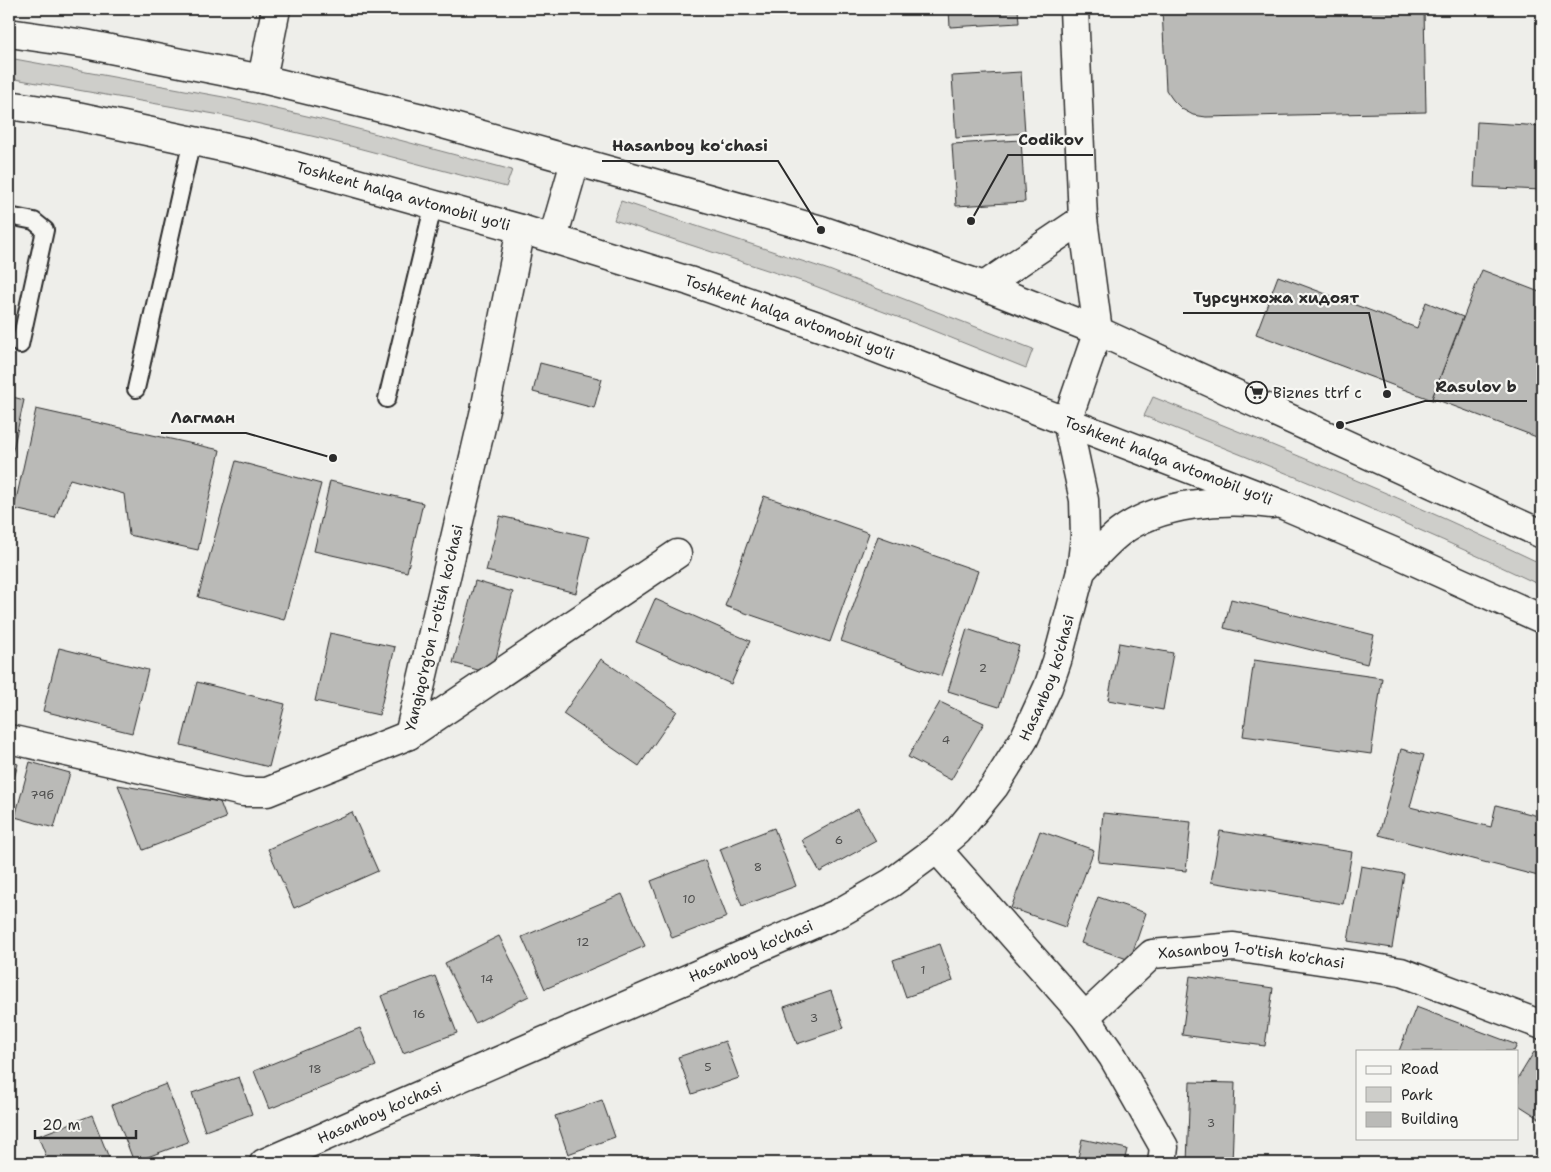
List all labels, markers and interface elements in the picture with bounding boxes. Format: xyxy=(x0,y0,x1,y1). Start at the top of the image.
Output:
callout: Codikov xyxy=(1008,124,1093,155)
text: Codikov xyxy=(1018,129,1084,150)
callout: Hasanboy koʻchasi xyxy=(602,130,778,161)
text: Hasanboy koʻchasi xyxy=(612,135,768,156)
street label: Toshkent halqa avtomobil yo'li xyxy=(294,157,513,236)
street label: Toshkent halqa avtomobil yo'li xyxy=(682,270,897,364)
callout: Турсунхожа хидоят xyxy=(1183,282,1369,313)
text: Турсунхожа хидоят xyxy=(1193,287,1359,308)
callout: Rasulov b xyxy=(1425,370,1527,401)
text: Rasulov b xyxy=(1435,376,1517,397)
supermarket icon: Biznes ttrf c xyxy=(1245,381,1269,405)
place label: Biznes ttrf c xyxy=(1273,383,1362,403)
callout: Лагман xyxy=(161,402,246,433)
text: Лагман xyxy=(171,407,235,428)
street label: Toshkent halqa avtomobil yo'li xyxy=(1061,412,1275,510)
street label: Yangiqo'rg'on 1-o'tish ko'chasi xyxy=(400,523,468,733)
street label: Hasanboy ko'chasi xyxy=(1014,612,1079,744)
house number: 2 xyxy=(979,660,987,676)
house number: 4 xyxy=(942,732,950,748)
house number: 79б xyxy=(30,787,54,803)
house number: 6 xyxy=(835,832,843,848)
house number: 8 xyxy=(754,859,762,875)
house number: 10 xyxy=(682,891,696,907)
street label: Hasanboy ko'chasi xyxy=(686,915,816,987)
house number: 12 xyxy=(577,934,589,950)
street label: Xasanboy 1-o'tish ko'chasi xyxy=(1157,937,1346,973)
house number: 1 xyxy=(920,962,926,978)
house number: 14 xyxy=(481,971,493,987)
house number: 16 xyxy=(412,1006,426,1022)
house number: 3 xyxy=(810,1010,818,1026)
legend xyxy=(1356,1050,1518,1140)
house number: 5 xyxy=(704,1059,712,1075)
text: Road xyxy=(1401,1059,1439,1079)
house number: 18 xyxy=(308,1061,322,1077)
street label: Hasanboy ko'chasi xyxy=(314,1077,445,1149)
text: Park xyxy=(1401,1085,1433,1105)
scale bar xyxy=(35,1107,136,1139)
text: Building xyxy=(1401,1109,1458,1129)
text: 20 m xyxy=(42,1115,81,1135)
house number: 3 xyxy=(1207,1115,1215,1131)

